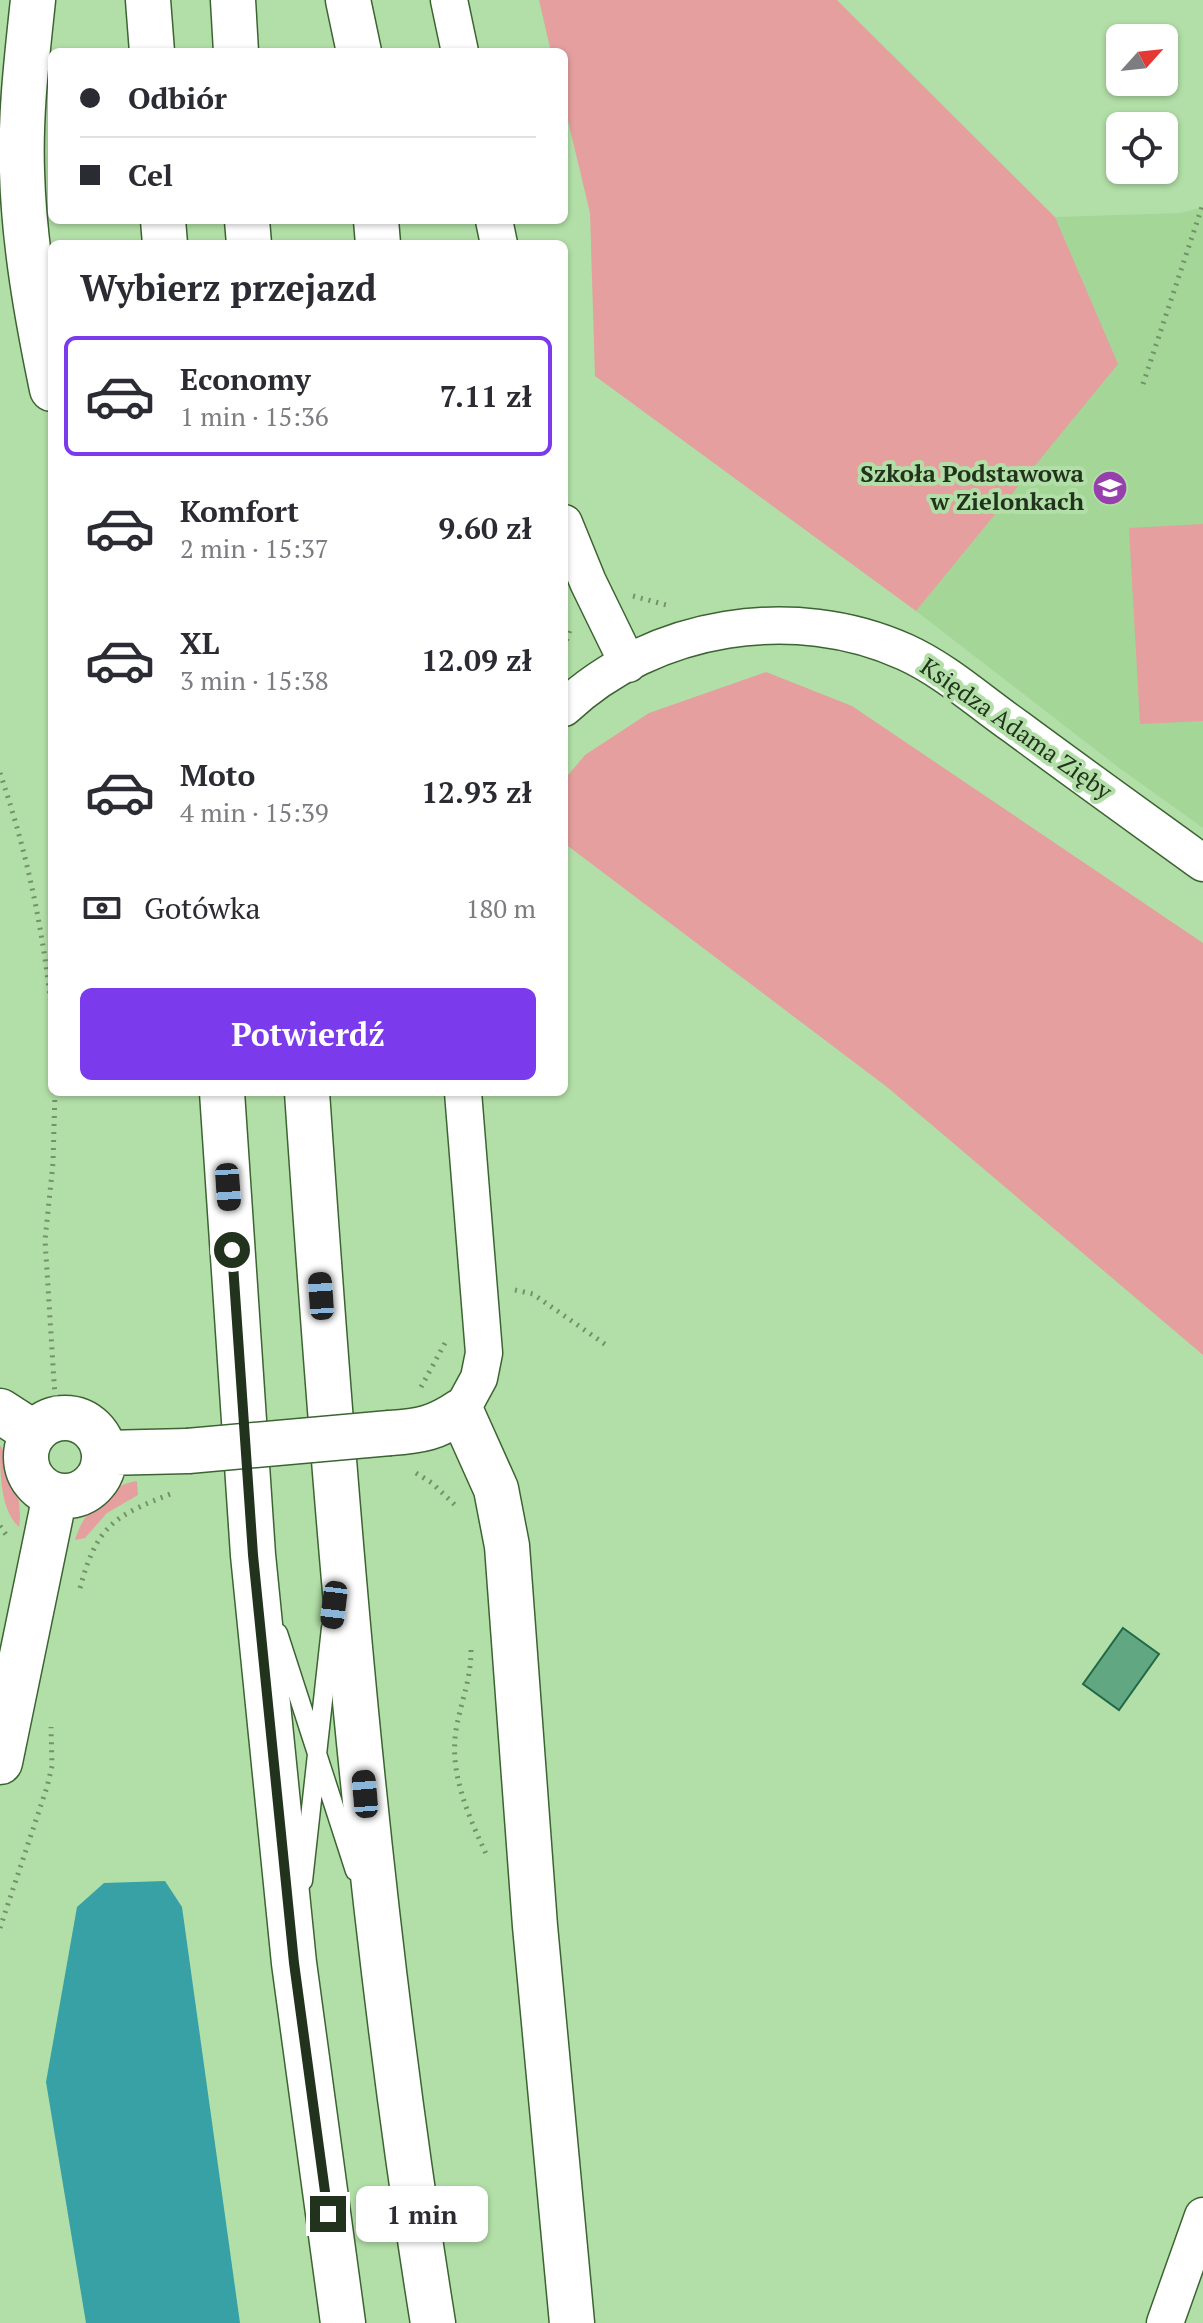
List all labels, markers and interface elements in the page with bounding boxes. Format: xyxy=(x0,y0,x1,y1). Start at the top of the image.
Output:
north arrow xyxy=(1106,24,1178,96)
map controls xyxy=(1106,24,1178,184)
text: Odbiór xyxy=(128,78,227,118)
button: locate xyxy=(1106,112,1178,184)
text: Cel xyxy=(128,155,173,195)
text: Wybierz przejazd xyxy=(80,264,377,311)
text: Economy xyxy=(180,359,311,399)
icon: car xyxy=(84,360,156,432)
text: 7.11 zł xyxy=(440,376,532,416)
text: 1 min · 15:36 xyxy=(180,399,329,433)
place label: Szkoła Podstawowa w Zielonkach xyxy=(860,457,1085,517)
school or university icon: Szkoła Podstawowa w Zielonkach xyxy=(1091,469,1129,507)
text: Komfort xyxy=(180,491,299,531)
icon: car xyxy=(84,492,156,564)
text: 9.60 zł xyxy=(438,508,532,548)
text: 2 min · 15:37 xyxy=(180,531,329,565)
text: XL xyxy=(180,623,219,663)
icon: car xyxy=(84,624,156,696)
text: 12.09 zł xyxy=(421,640,532,680)
street label: Księdza Adama Zięby xyxy=(914,650,1119,807)
text: 3 min · 15:38 xyxy=(180,663,329,697)
text: Moto xyxy=(180,755,255,795)
icon: car xyxy=(84,756,156,828)
text: 12.93 zł xyxy=(421,772,532,812)
text: 4 min · 15:39 xyxy=(180,795,329,829)
icon: cash xyxy=(80,886,124,930)
text: Gotówka xyxy=(144,888,261,928)
text: 180 m xyxy=(466,891,536,925)
button: Potwierdź xyxy=(80,988,536,1080)
car xyxy=(214,1162,242,1212)
route start xyxy=(214,1232,250,1268)
car xyxy=(307,1271,335,1321)
car xyxy=(319,1580,349,1630)
car xyxy=(351,1769,379,1819)
callout: 1 min xyxy=(356,2186,488,2242)
route end xyxy=(310,2196,346,2232)
text: 1 min xyxy=(386,2197,458,2231)

